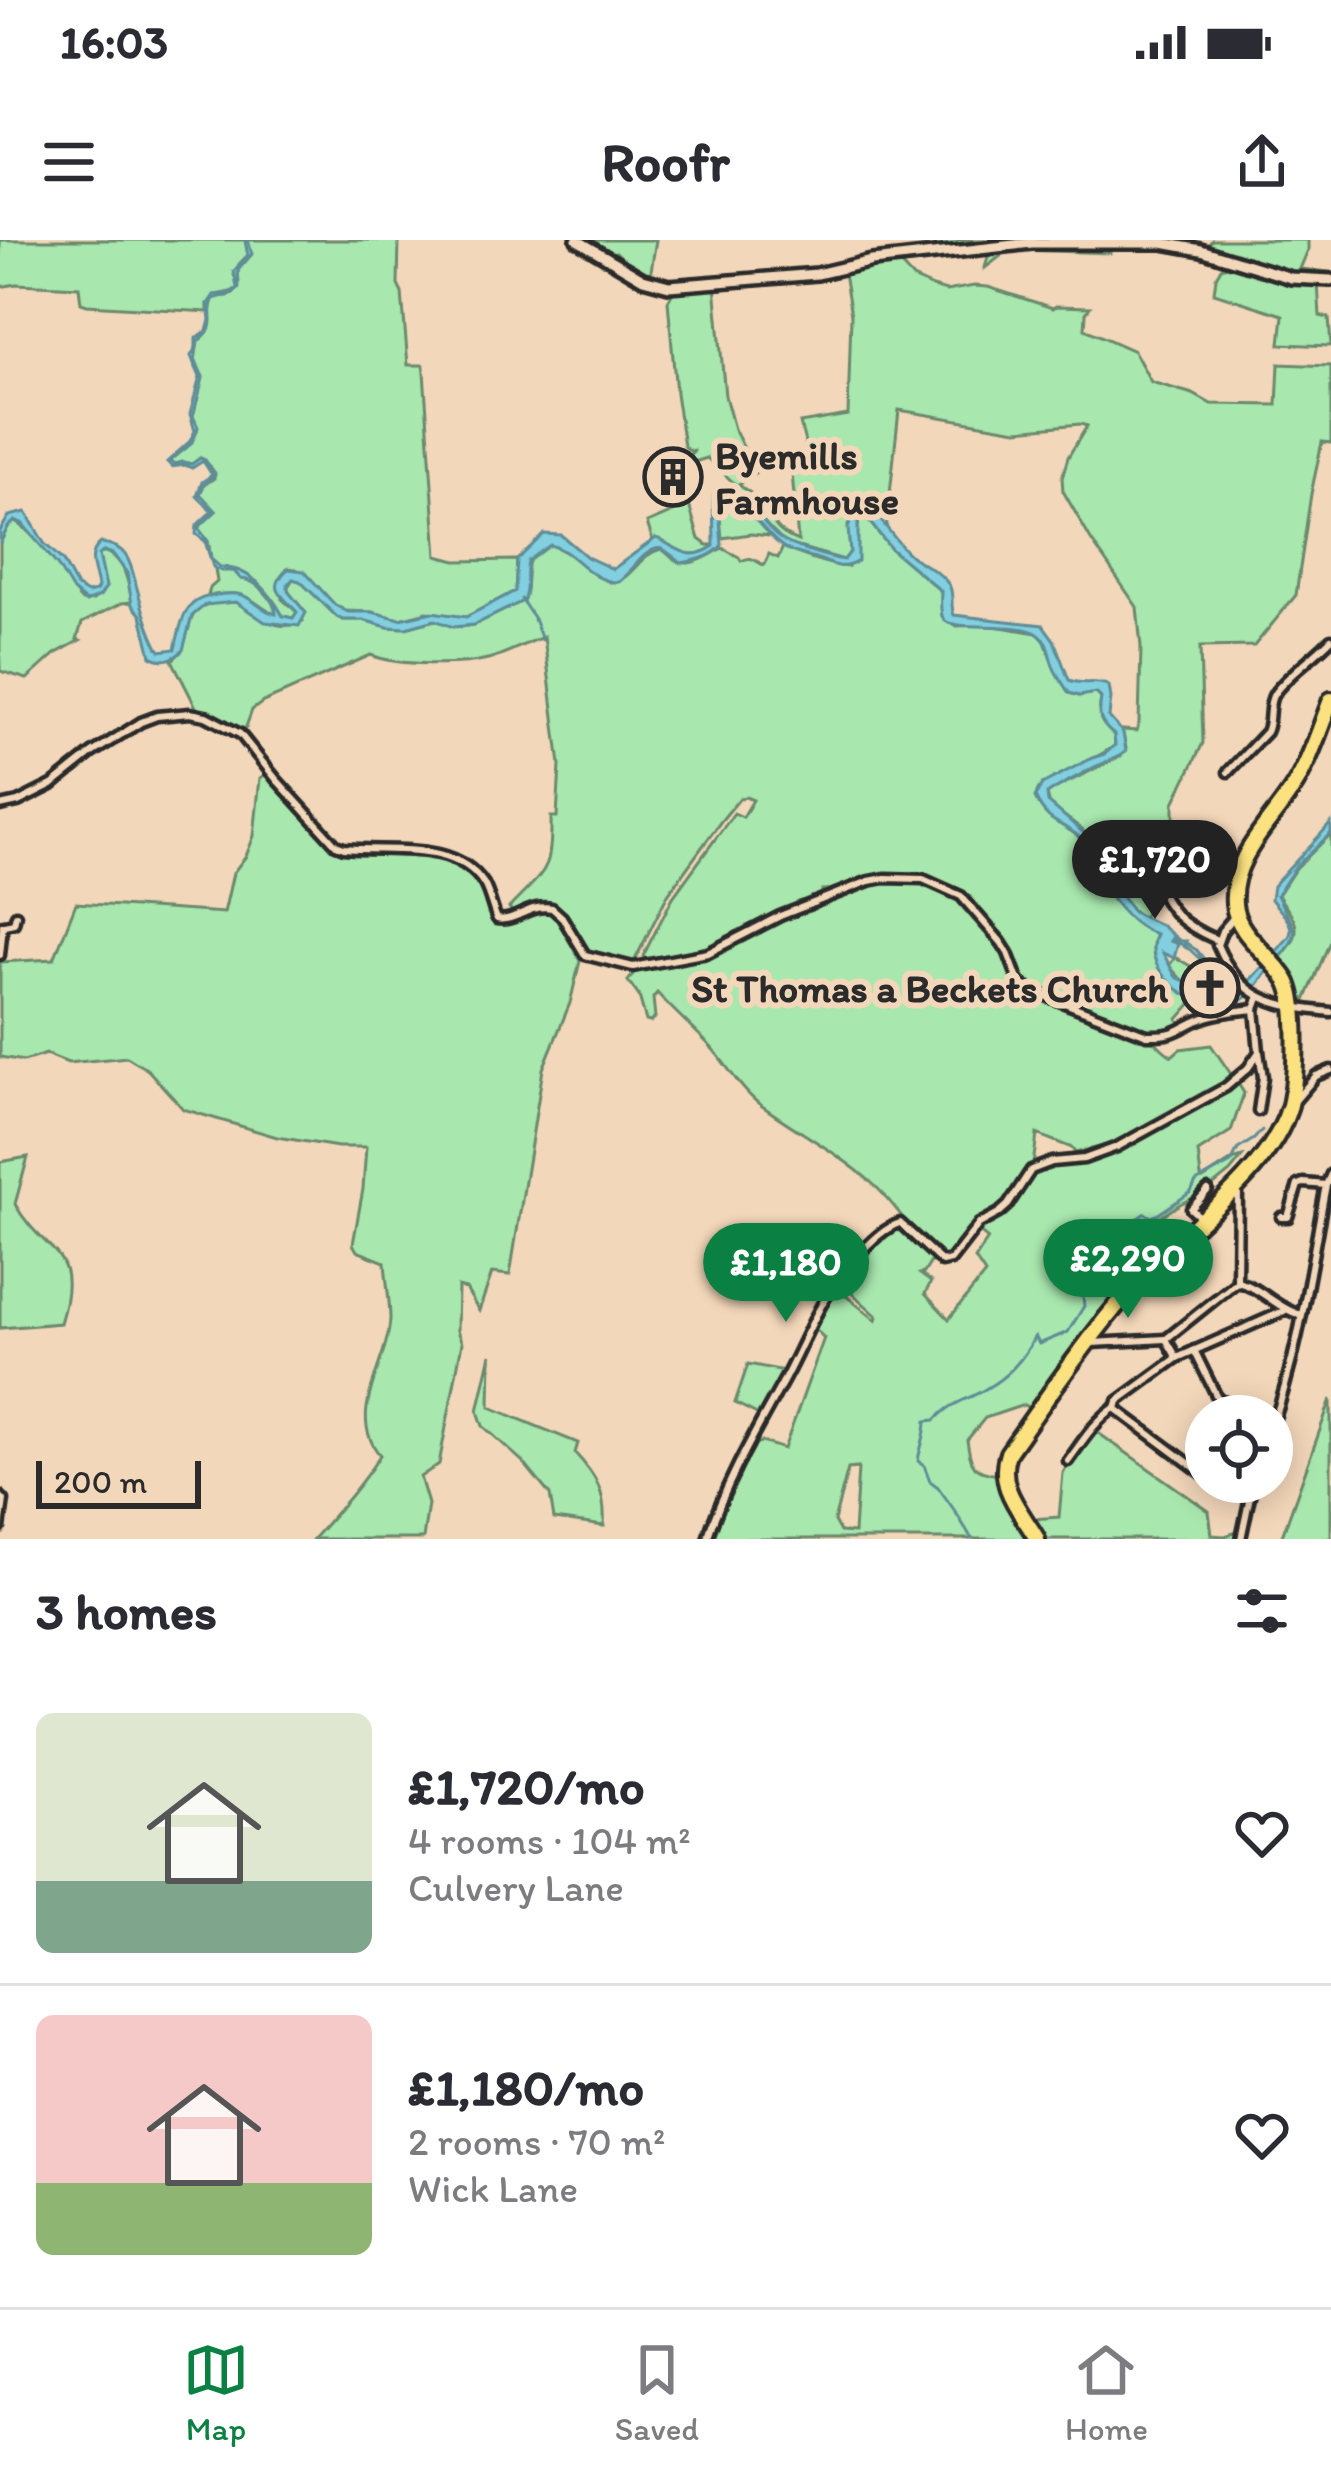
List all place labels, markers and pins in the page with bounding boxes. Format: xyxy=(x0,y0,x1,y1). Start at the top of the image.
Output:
place label: Byemills Farmhouse xyxy=(715,432,899,524)
building icon: Byemills Farmhouse xyxy=(642,446,704,508)
pin: £1,720 xyxy=(1057,820,1253,922)
church icon: St Thomas a Beckets Church xyxy=(1179,957,1241,1019)
place label: St Thomas a Beckets Church xyxy=(691,965,1168,1012)
pin: £2,290 xyxy=(1030,1219,1226,1321)
pin: £1,180 xyxy=(688,1223,884,1325)

